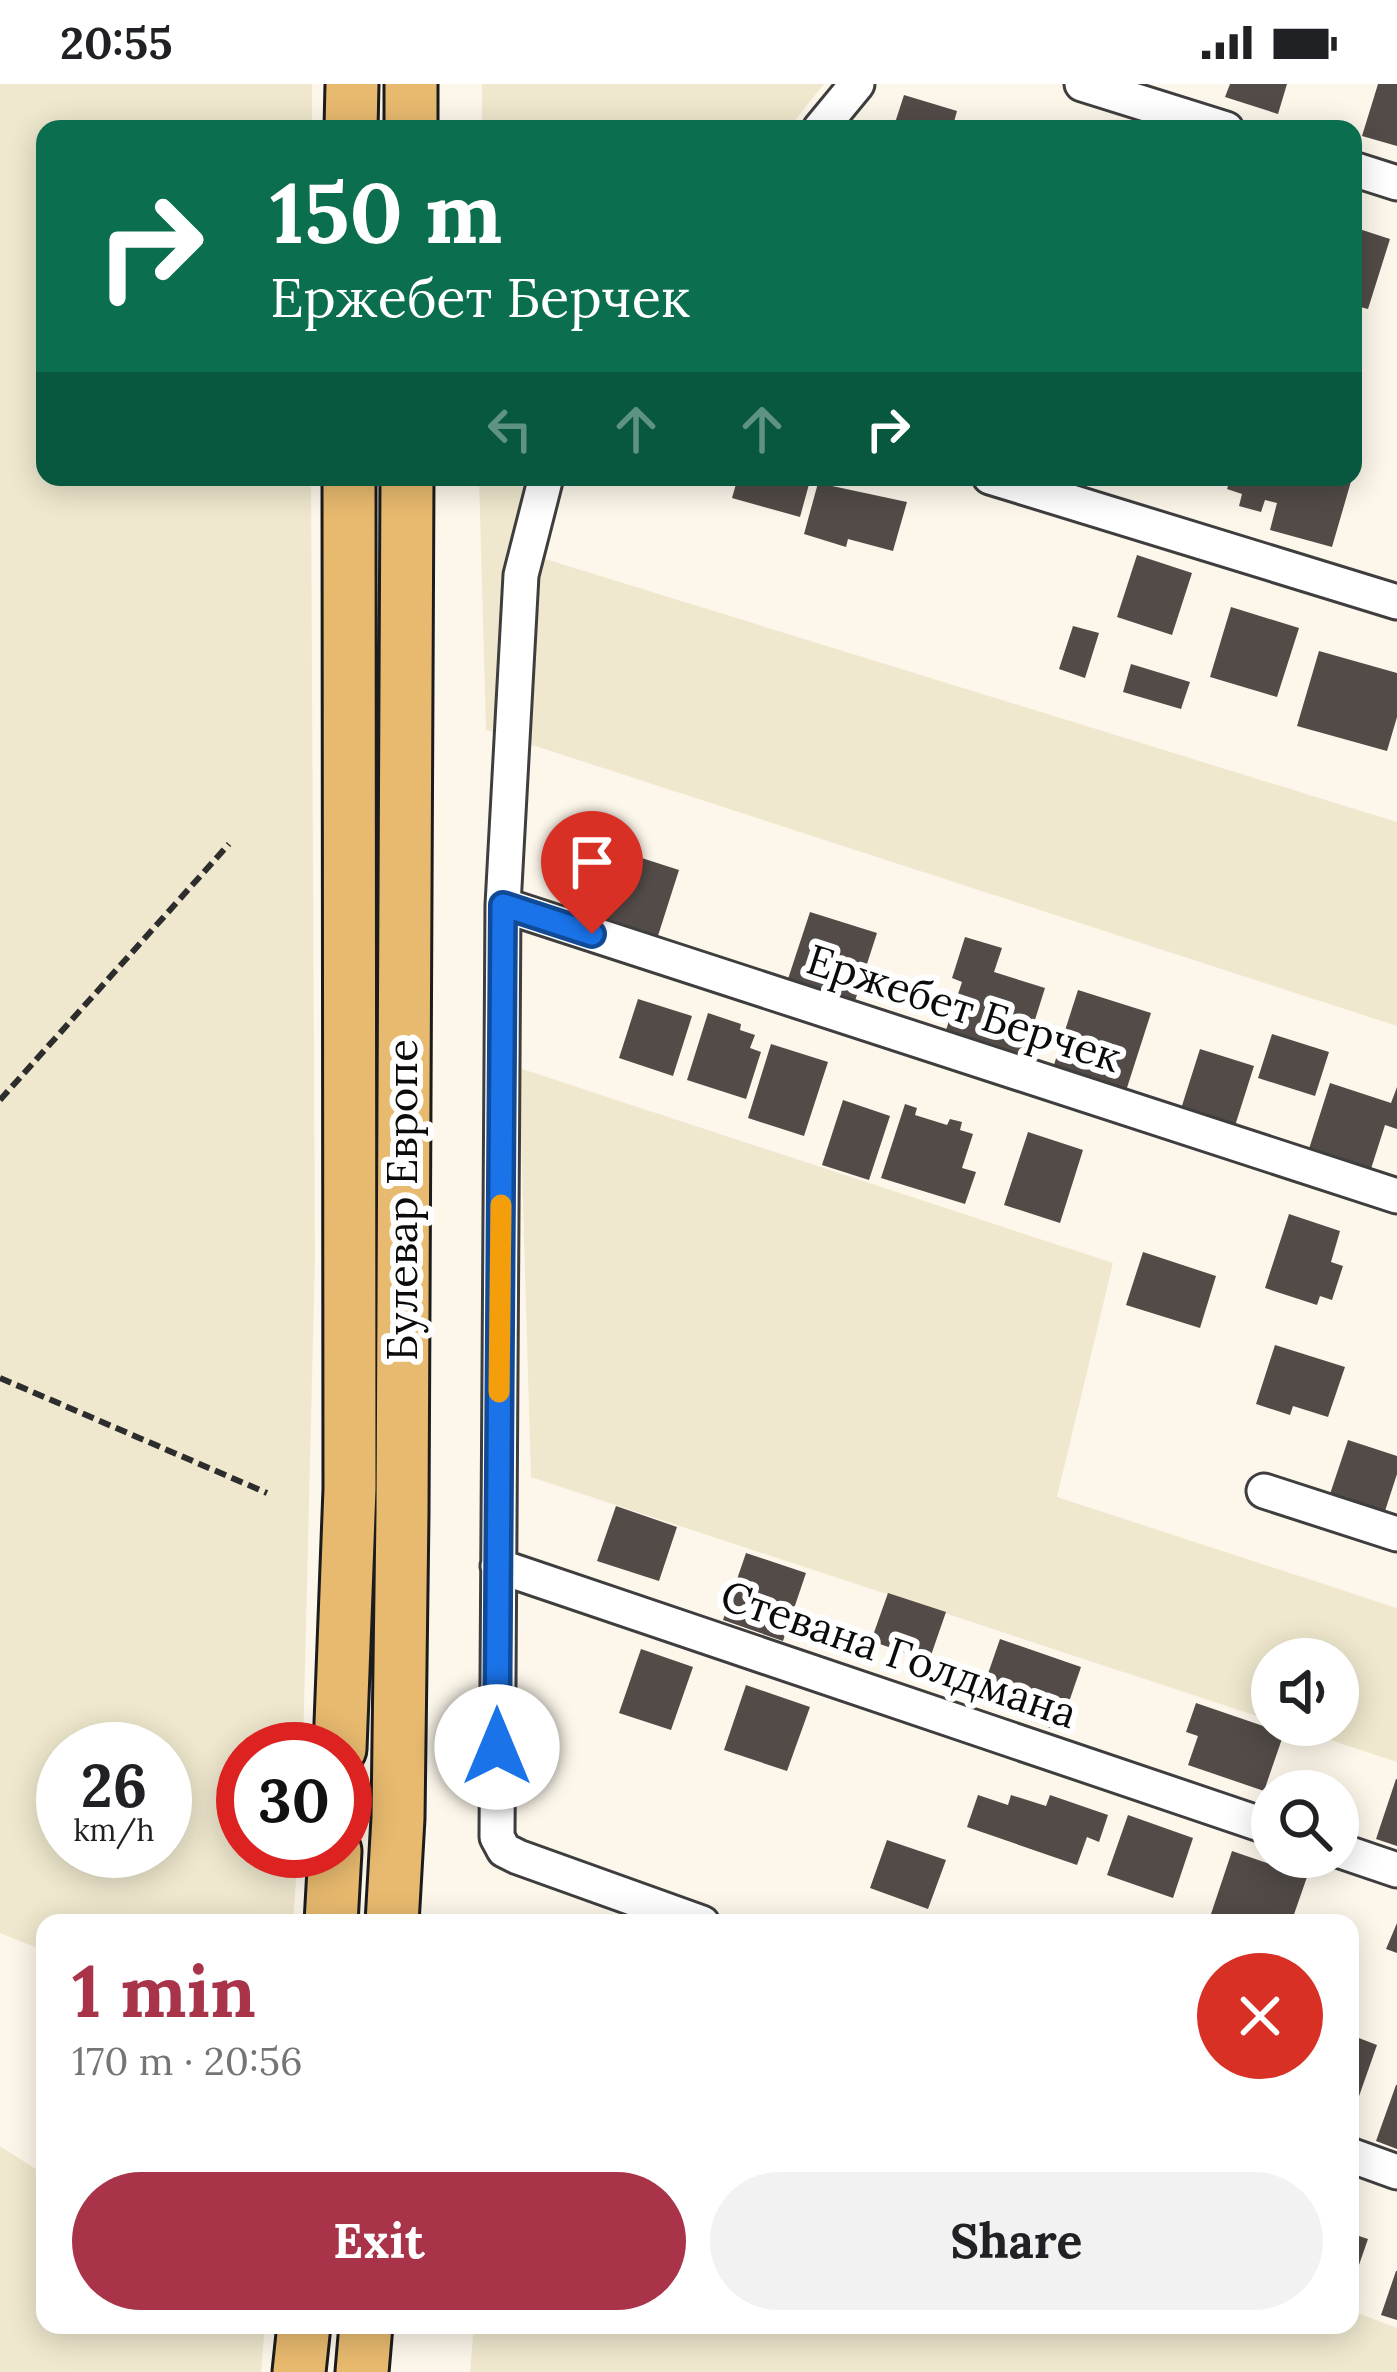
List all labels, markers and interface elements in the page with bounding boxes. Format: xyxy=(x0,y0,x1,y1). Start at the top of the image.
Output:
text: 20:55 xyxy=(60,14,172,71)
text: 150 m xyxy=(270,158,502,266)
icon: right xyxy=(72,168,228,324)
text: Ержебет Берчек xyxy=(270,263,690,332)
icon: left xyxy=(477,396,543,462)
icon: ahead xyxy=(603,396,669,462)
icon: ahead xyxy=(729,396,795,462)
icon: right xyxy=(855,396,921,462)
pin xyxy=(541,811,643,934)
icon: arrive xyxy=(559,829,625,895)
street label: Ержебет Берчек xyxy=(800,932,1128,1084)
street label: Булевар Европе xyxy=(375,1039,429,1361)
street label: Стевана Голдмана xyxy=(714,1568,1084,1740)
map controls xyxy=(1251,1638,1359,1878)
button: sound xyxy=(1251,1638,1359,1746)
position arrow xyxy=(434,1684,560,1810)
speed limit sign: 30 xyxy=(216,1722,372,1878)
text: 26 xyxy=(81,1747,147,1823)
button: search xyxy=(1251,1770,1359,1878)
text: km/h xyxy=(73,1811,155,1849)
text: 1 min xyxy=(72,1945,256,2037)
button: close xyxy=(1197,1953,1323,2079)
text: 170 m · 20:56 xyxy=(72,2036,303,2086)
button: Exit xyxy=(72,2172,686,2310)
button: Share xyxy=(710,2172,1323,2310)

